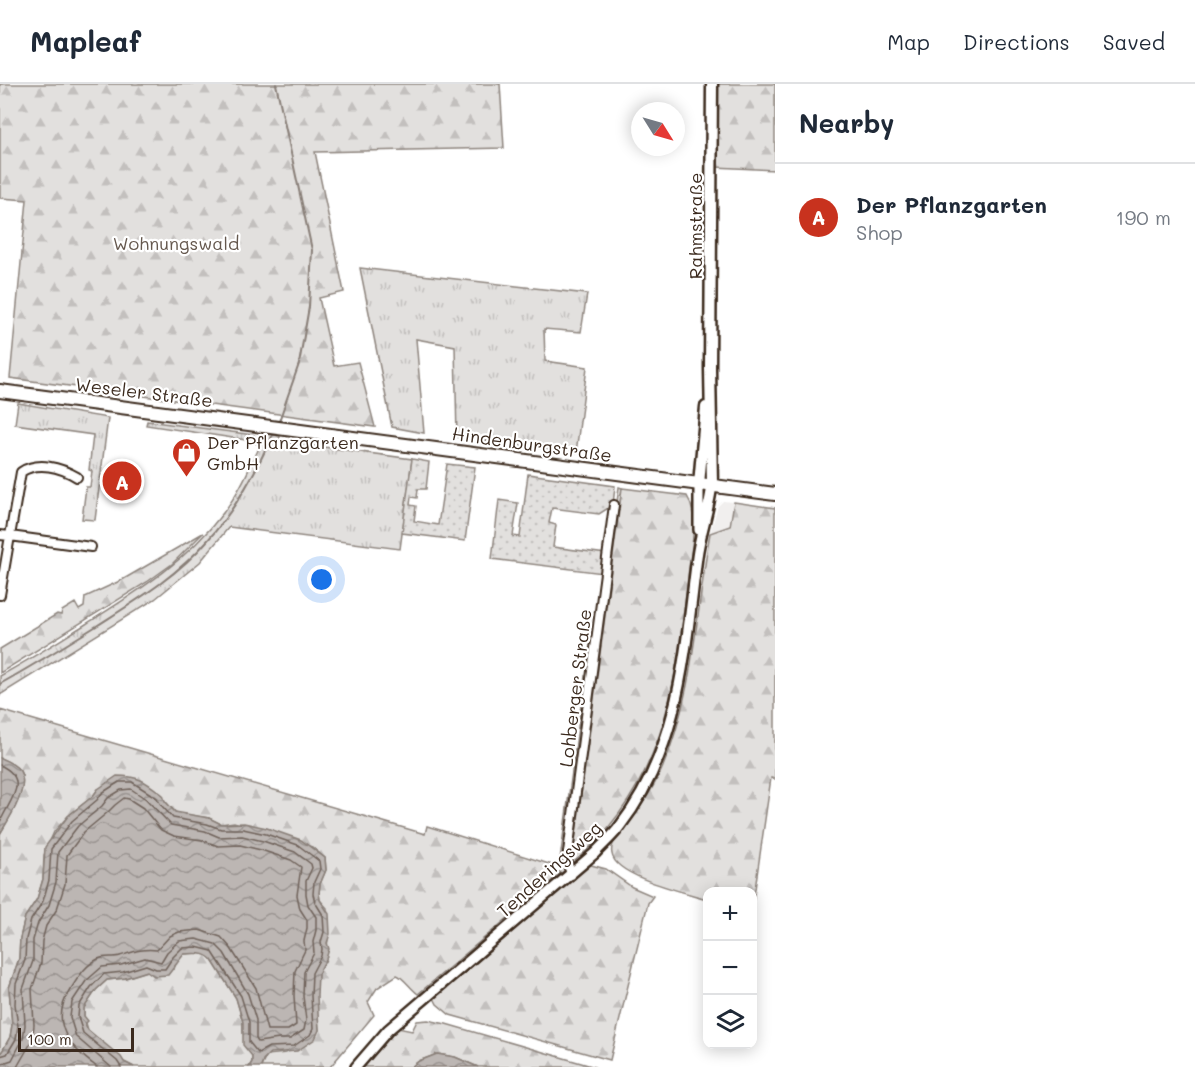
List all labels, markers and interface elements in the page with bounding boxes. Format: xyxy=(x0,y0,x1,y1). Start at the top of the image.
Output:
text: Mapleaf xyxy=(30,23,141,59)
text: Map xyxy=(887,28,930,55)
text: Directions xyxy=(963,28,1070,55)
text: Saved xyxy=(1103,28,1165,55)
north arrow xyxy=(631,102,685,156)
text: Nearby xyxy=(799,106,894,140)
street label: Rahmstraße xyxy=(683,173,707,279)
text: Der Pflanzgarten xyxy=(856,190,1047,219)
text: A xyxy=(812,204,825,230)
text: 190 m xyxy=(1116,204,1171,230)
text: Shop xyxy=(856,219,903,245)
park label: Wohnungswald xyxy=(113,231,239,255)
street label: Weseler Straße xyxy=(74,372,214,412)
street label: Hindenburgstraße xyxy=(451,421,613,467)
place label: Der Pflanzgarten GmbH xyxy=(207,430,359,475)
shop icon: Der Pflanzgarten GmbH xyxy=(170,436,202,478)
pin: A xyxy=(102,458,142,504)
your location xyxy=(307,565,336,594)
street label: Lohberger Straße xyxy=(553,608,597,768)
street label: Tenderingsweg xyxy=(492,816,606,922)
map controls xyxy=(703,887,757,1049)
button: + xyxy=(703,887,757,941)
button: − xyxy=(703,941,757,995)
button: layers xyxy=(703,995,757,1049)
scale bar xyxy=(18,1025,134,1052)
text: 100 m xyxy=(27,1028,72,1049)

